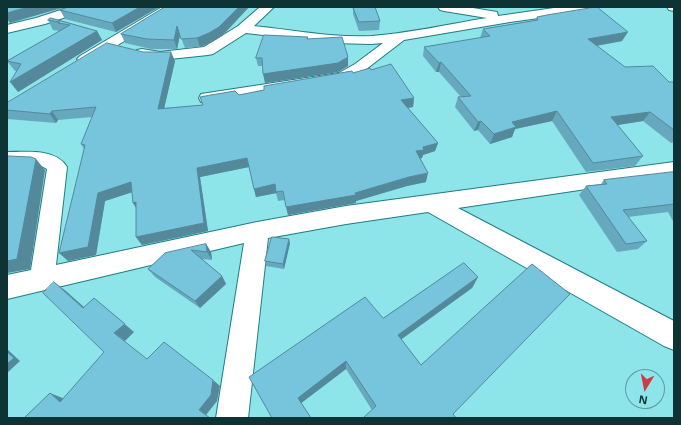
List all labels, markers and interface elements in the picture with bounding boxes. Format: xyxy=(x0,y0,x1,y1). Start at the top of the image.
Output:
north arrow xyxy=(625,369,665,409)
text: N xyxy=(637,392,649,408)

